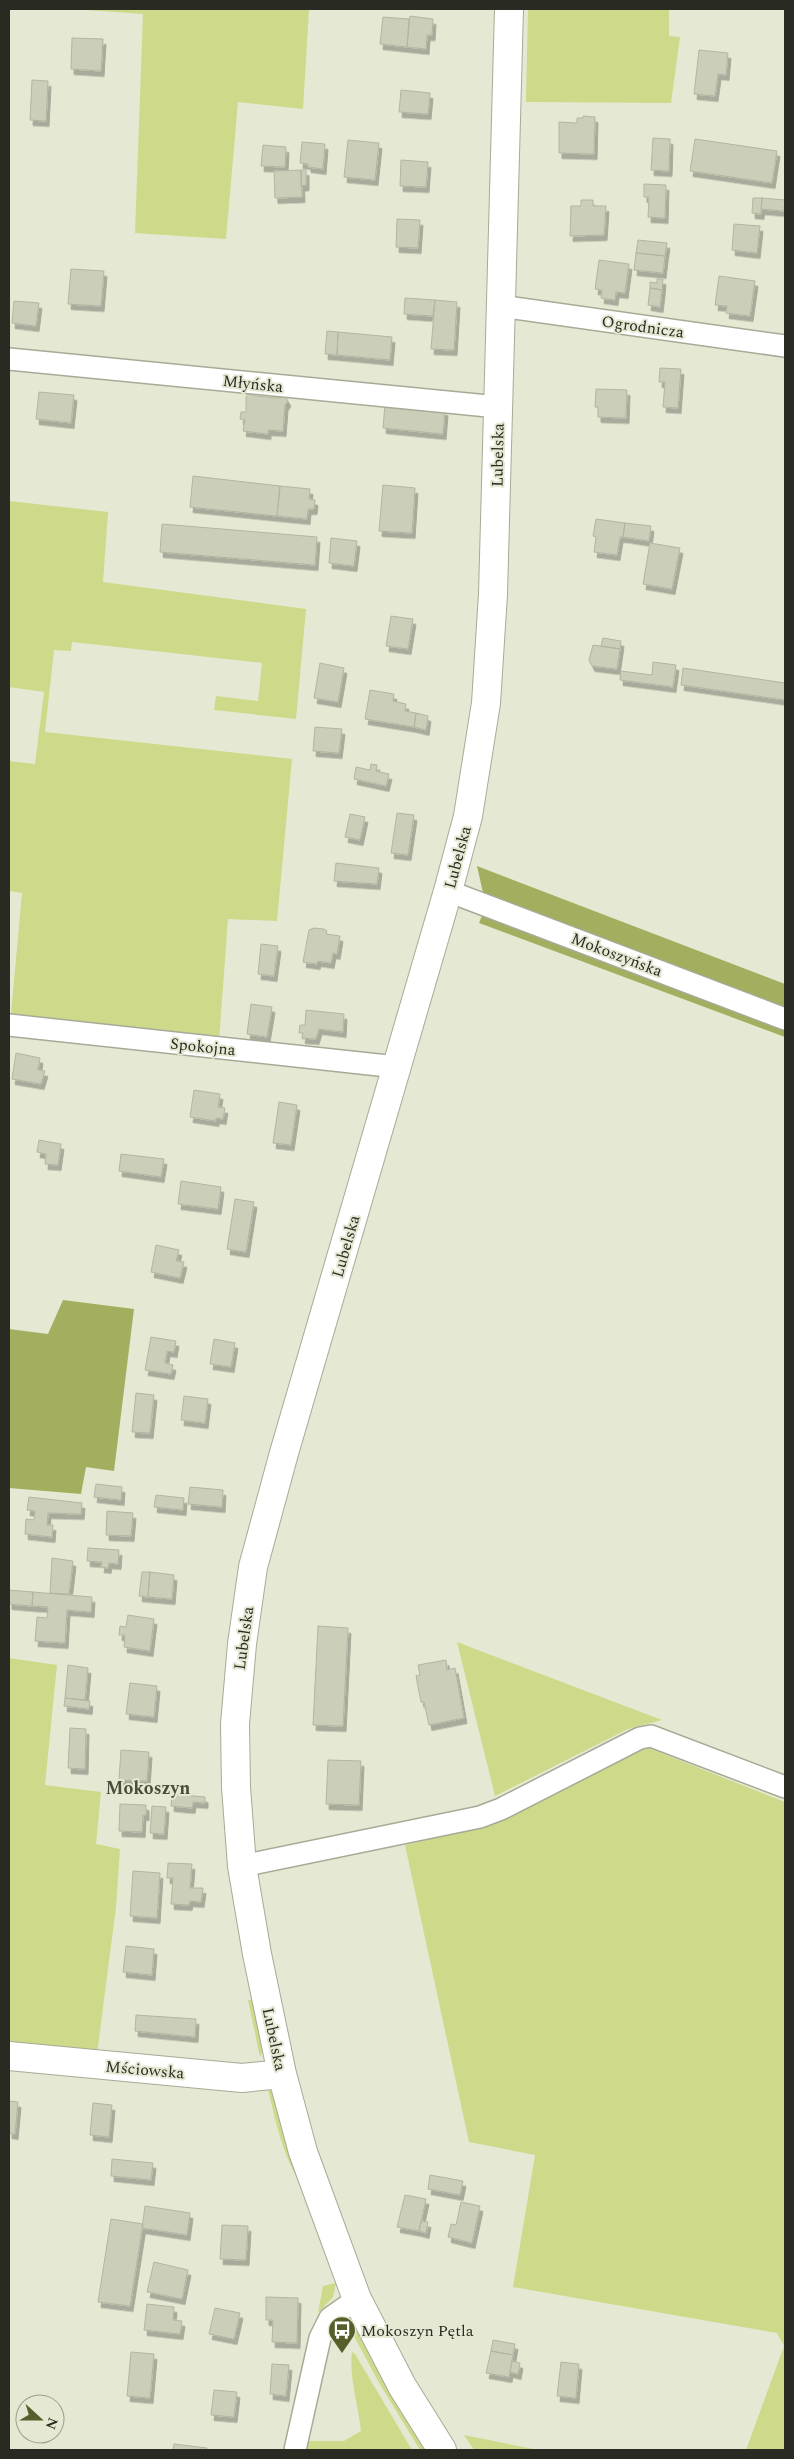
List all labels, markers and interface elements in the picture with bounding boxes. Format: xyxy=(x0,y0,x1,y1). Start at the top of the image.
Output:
street label: Ogrodnicza xyxy=(600,309,686,345)
street label: Młyńska xyxy=(222,369,284,399)
street label: Lubelska xyxy=(485,423,511,487)
street label: Lubelska xyxy=(438,823,478,891)
street label: Mokoszyńska xyxy=(567,927,666,983)
street label: Spokojna xyxy=(169,1032,237,1062)
street label: Lubelska xyxy=(326,1212,366,1280)
street label: Lubelska xyxy=(228,1605,260,1672)
district label: Mokoszyn xyxy=(106,1775,190,1802)
street label: Lubelska xyxy=(256,2005,292,2073)
street label: Mściowska xyxy=(104,2055,186,2085)
bus stop icon: Mokoszyn Pętla xyxy=(327,2315,357,2354)
place label: Mokoszyn Pętla xyxy=(361,2319,474,2343)
north arrow xyxy=(15,2394,65,2444)
text: N xyxy=(40,2414,64,2433)

